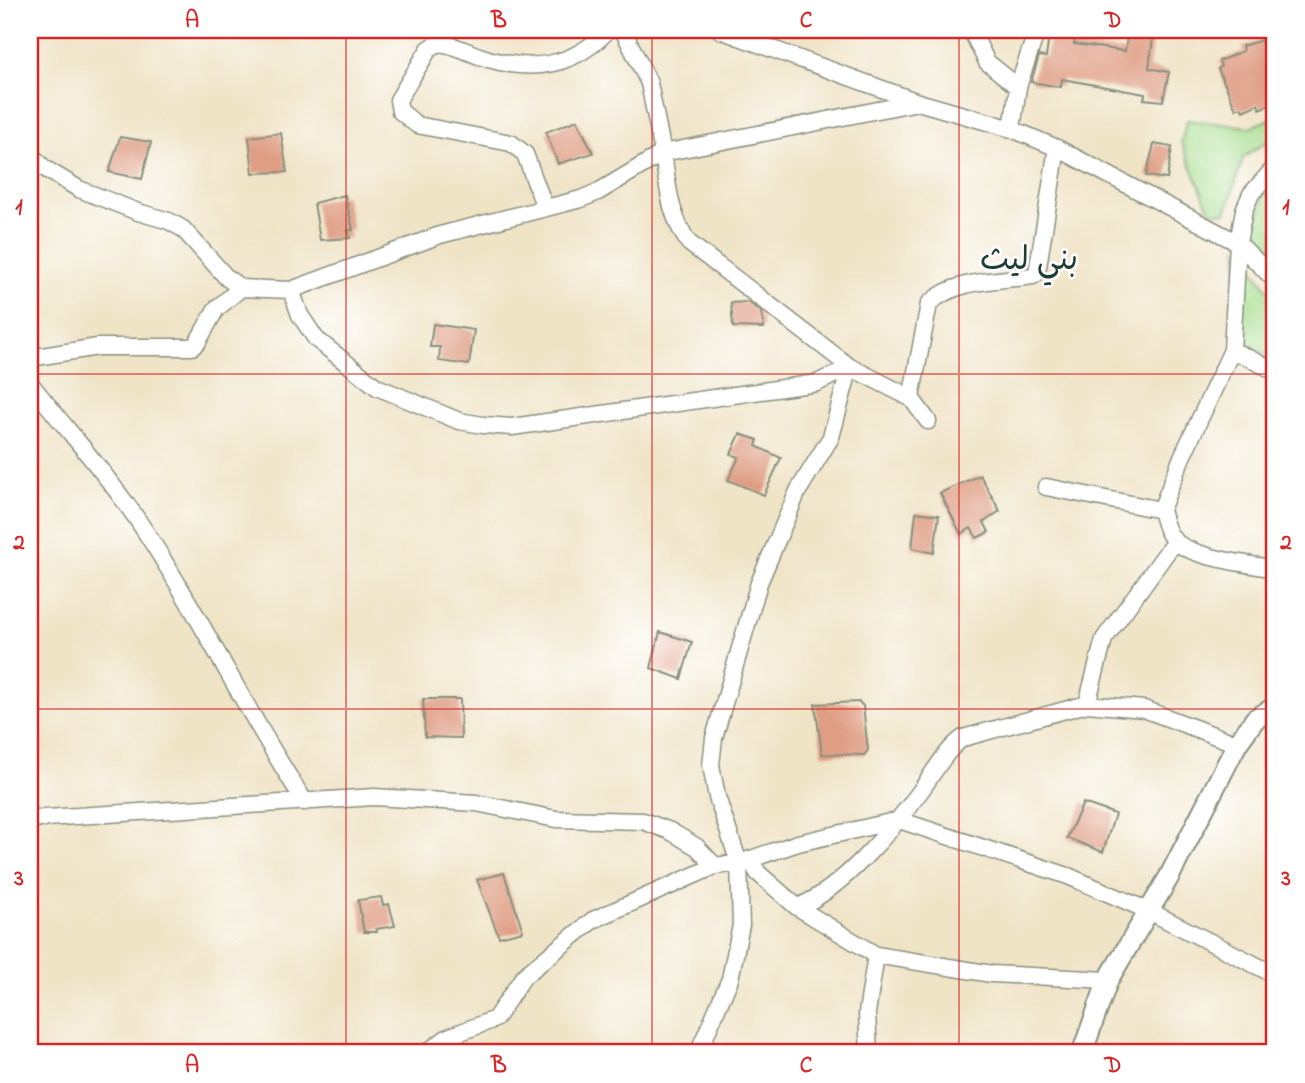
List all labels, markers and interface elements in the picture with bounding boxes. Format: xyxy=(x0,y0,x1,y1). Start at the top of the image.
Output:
text: A xyxy=(185,5,199,38)
text: B xyxy=(490,5,507,38)
text: C xyxy=(800,5,813,38)
text: D xyxy=(1104,5,1121,38)
text: 1 xyxy=(15,192,23,225)
text: 1 xyxy=(1282,192,1290,225)
district label: بني ليث xyxy=(980,238,1078,286)
text: 2 xyxy=(12,527,25,560)
text: 2 xyxy=(1279,527,1292,560)
text: 3 xyxy=(13,863,24,896)
text: 3 xyxy=(1280,863,1291,896)
text: A xyxy=(185,1050,199,1083)
text: B xyxy=(490,1050,507,1083)
text: C xyxy=(800,1050,813,1083)
text: D xyxy=(1104,1050,1121,1083)

